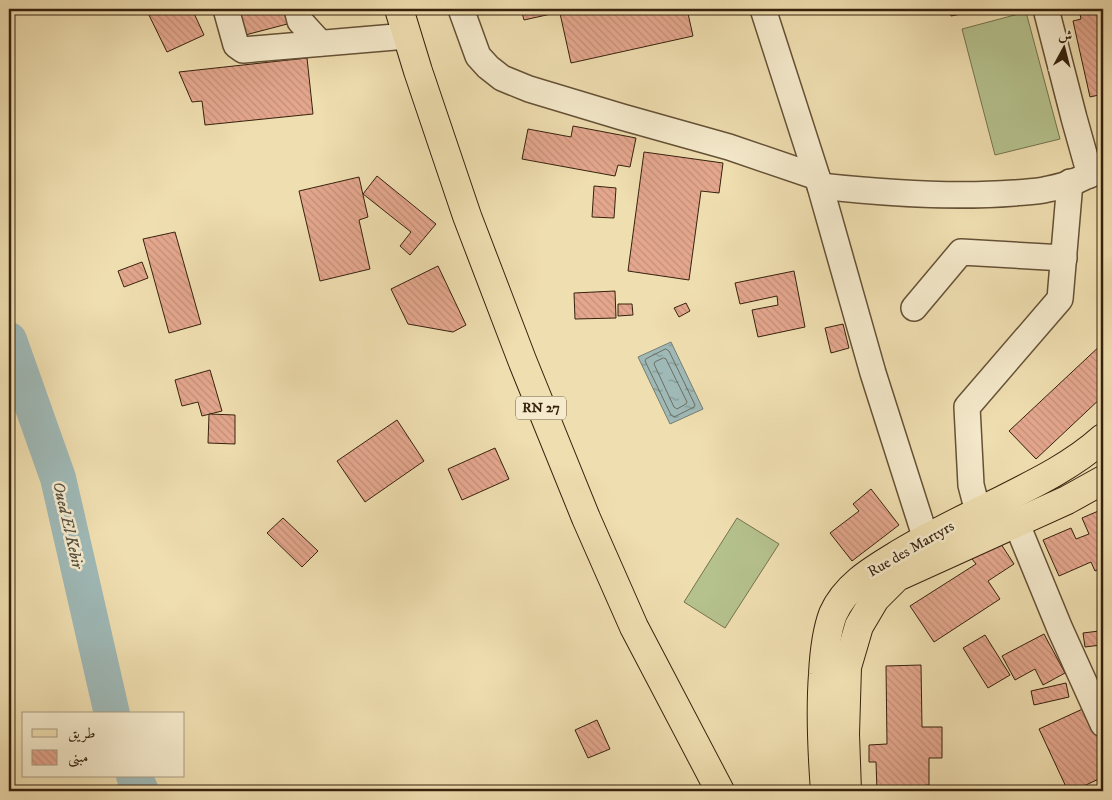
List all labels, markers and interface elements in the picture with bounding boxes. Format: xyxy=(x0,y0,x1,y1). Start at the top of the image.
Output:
north arrow xyxy=(1040,22,1090,72)
text: ش xyxy=(1057,26,1074,46)
road number: RN 27 xyxy=(516,396,566,419)
water label: Oued El Kebir xyxy=(48,480,88,572)
street label: Rue des Martyrs xyxy=(864,517,958,581)
legend xyxy=(22,712,185,778)
text: طريق xyxy=(68,724,95,743)
text: مبنى xyxy=(68,748,88,768)

